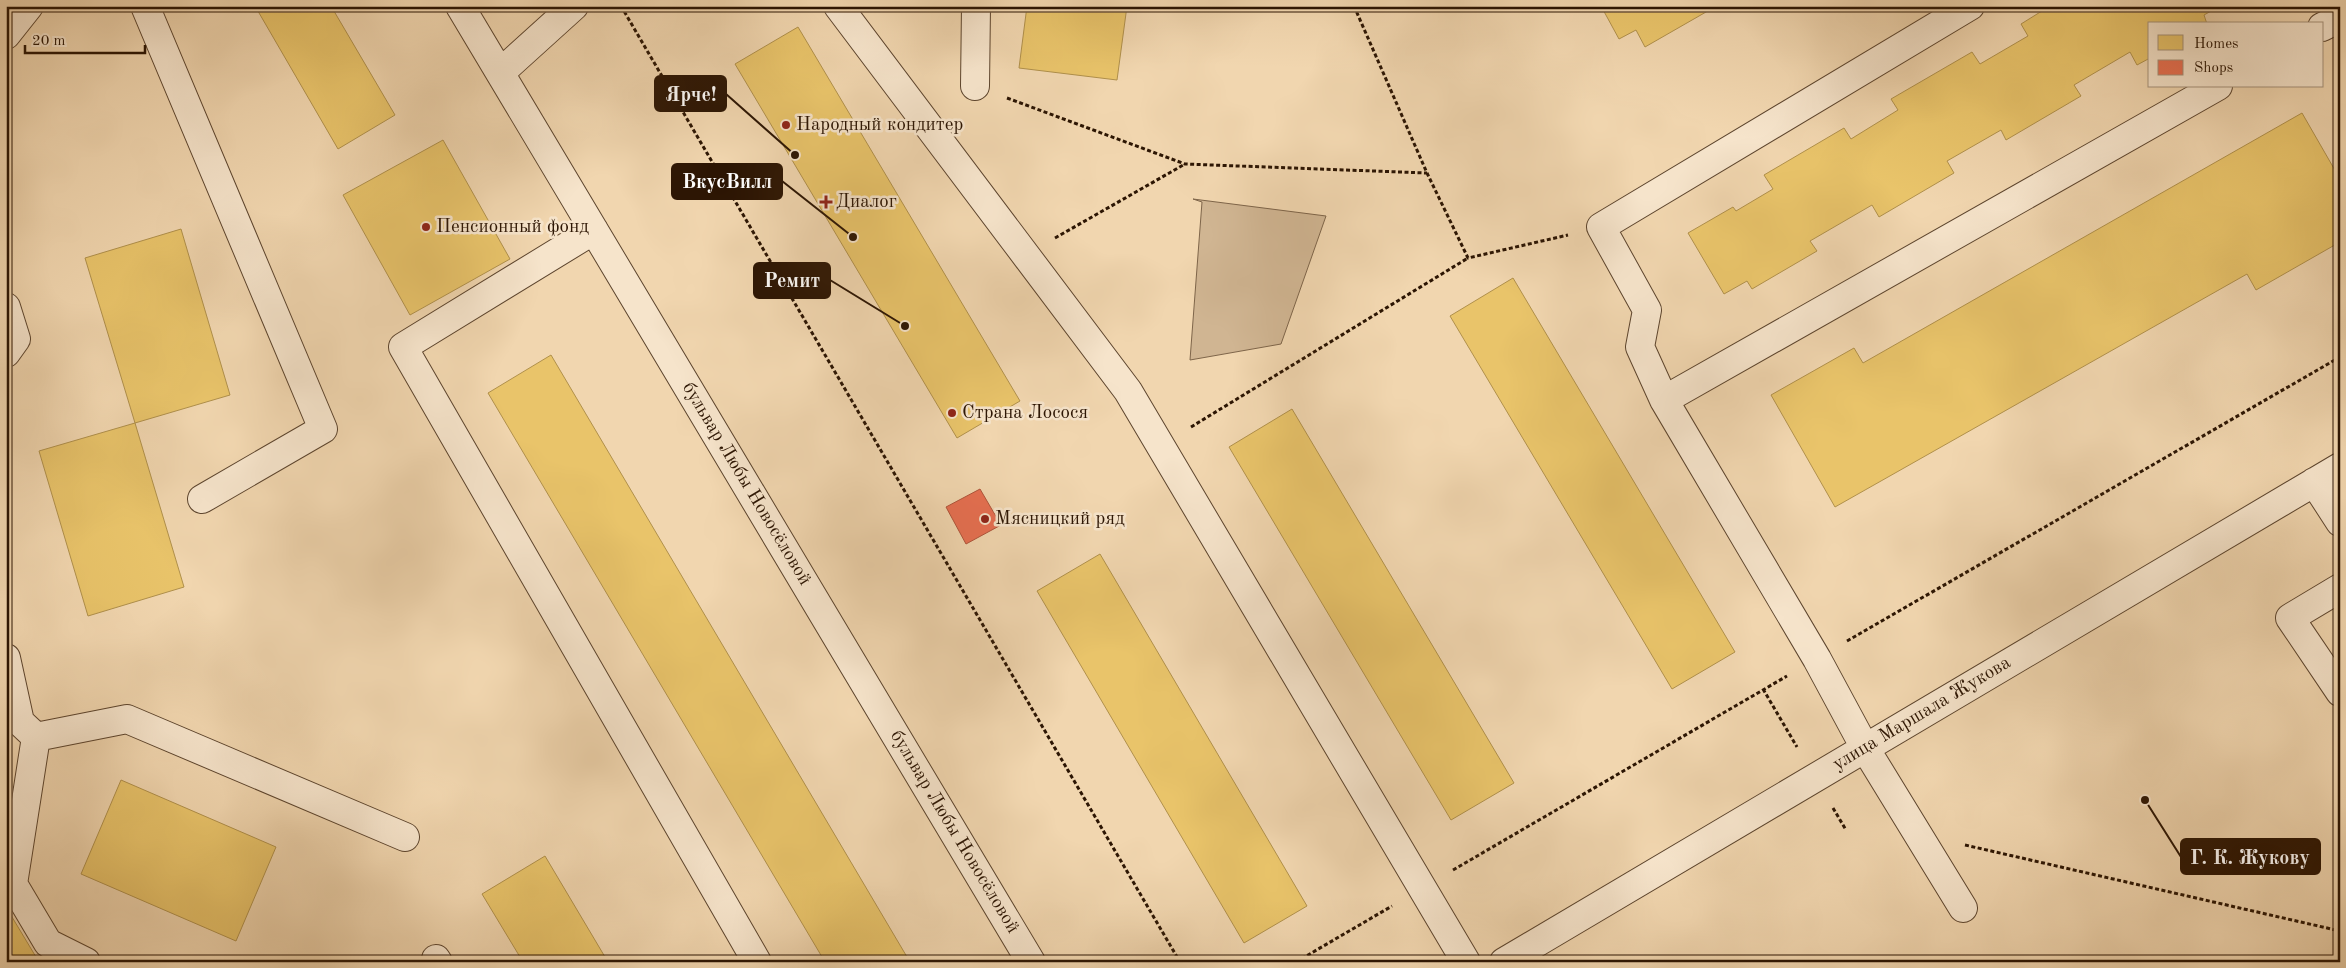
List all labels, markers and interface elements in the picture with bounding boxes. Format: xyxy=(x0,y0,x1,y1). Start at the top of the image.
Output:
scale bar xyxy=(25,22,145,54)
legend xyxy=(2148,22,2324,88)
text: 20 m xyxy=(32,34,66,49)
text: Homes xyxy=(2194,37,2239,52)
text: Shops xyxy=(2194,61,2233,76)
callout: Ярче! xyxy=(655,76,726,111)
text: Ярче! xyxy=(666,86,717,106)
place label: Народный кондитер xyxy=(796,116,963,135)
marker: Народный кондитер xyxy=(780,119,792,131)
callout: ВкусВилл xyxy=(672,164,782,199)
text: ВкусВилл xyxy=(682,173,772,193)
place label: Диалог xyxy=(836,193,897,212)
marker: Диалог xyxy=(820,196,832,208)
place label: Пенсионный фонд xyxy=(436,218,589,237)
marker: Пенсионный фонд xyxy=(420,221,432,233)
callout: Ремит xyxy=(754,263,830,298)
text: Ремит xyxy=(764,272,820,292)
street label: бульвар Любы Новосёловой xyxy=(678,379,814,589)
place label: Страна Лосося xyxy=(962,404,1088,423)
marker: Страна Лосося xyxy=(946,407,958,419)
place label: Мясницкий ряд xyxy=(995,510,1125,529)
marker: Мясницкий ряд xyxy=(979,513,991,525)
street label: улица Маршала Жукова xyxy=(1830,653,2015,775)
street label: бульвар Любы Новосёловой xyxy=(886,727,1022,937)
callout: Г. К. Жукову xyxy=(2181,839,2320,874)
text: Г. К. Жукову xyxy=(2190,849,2310,869)

